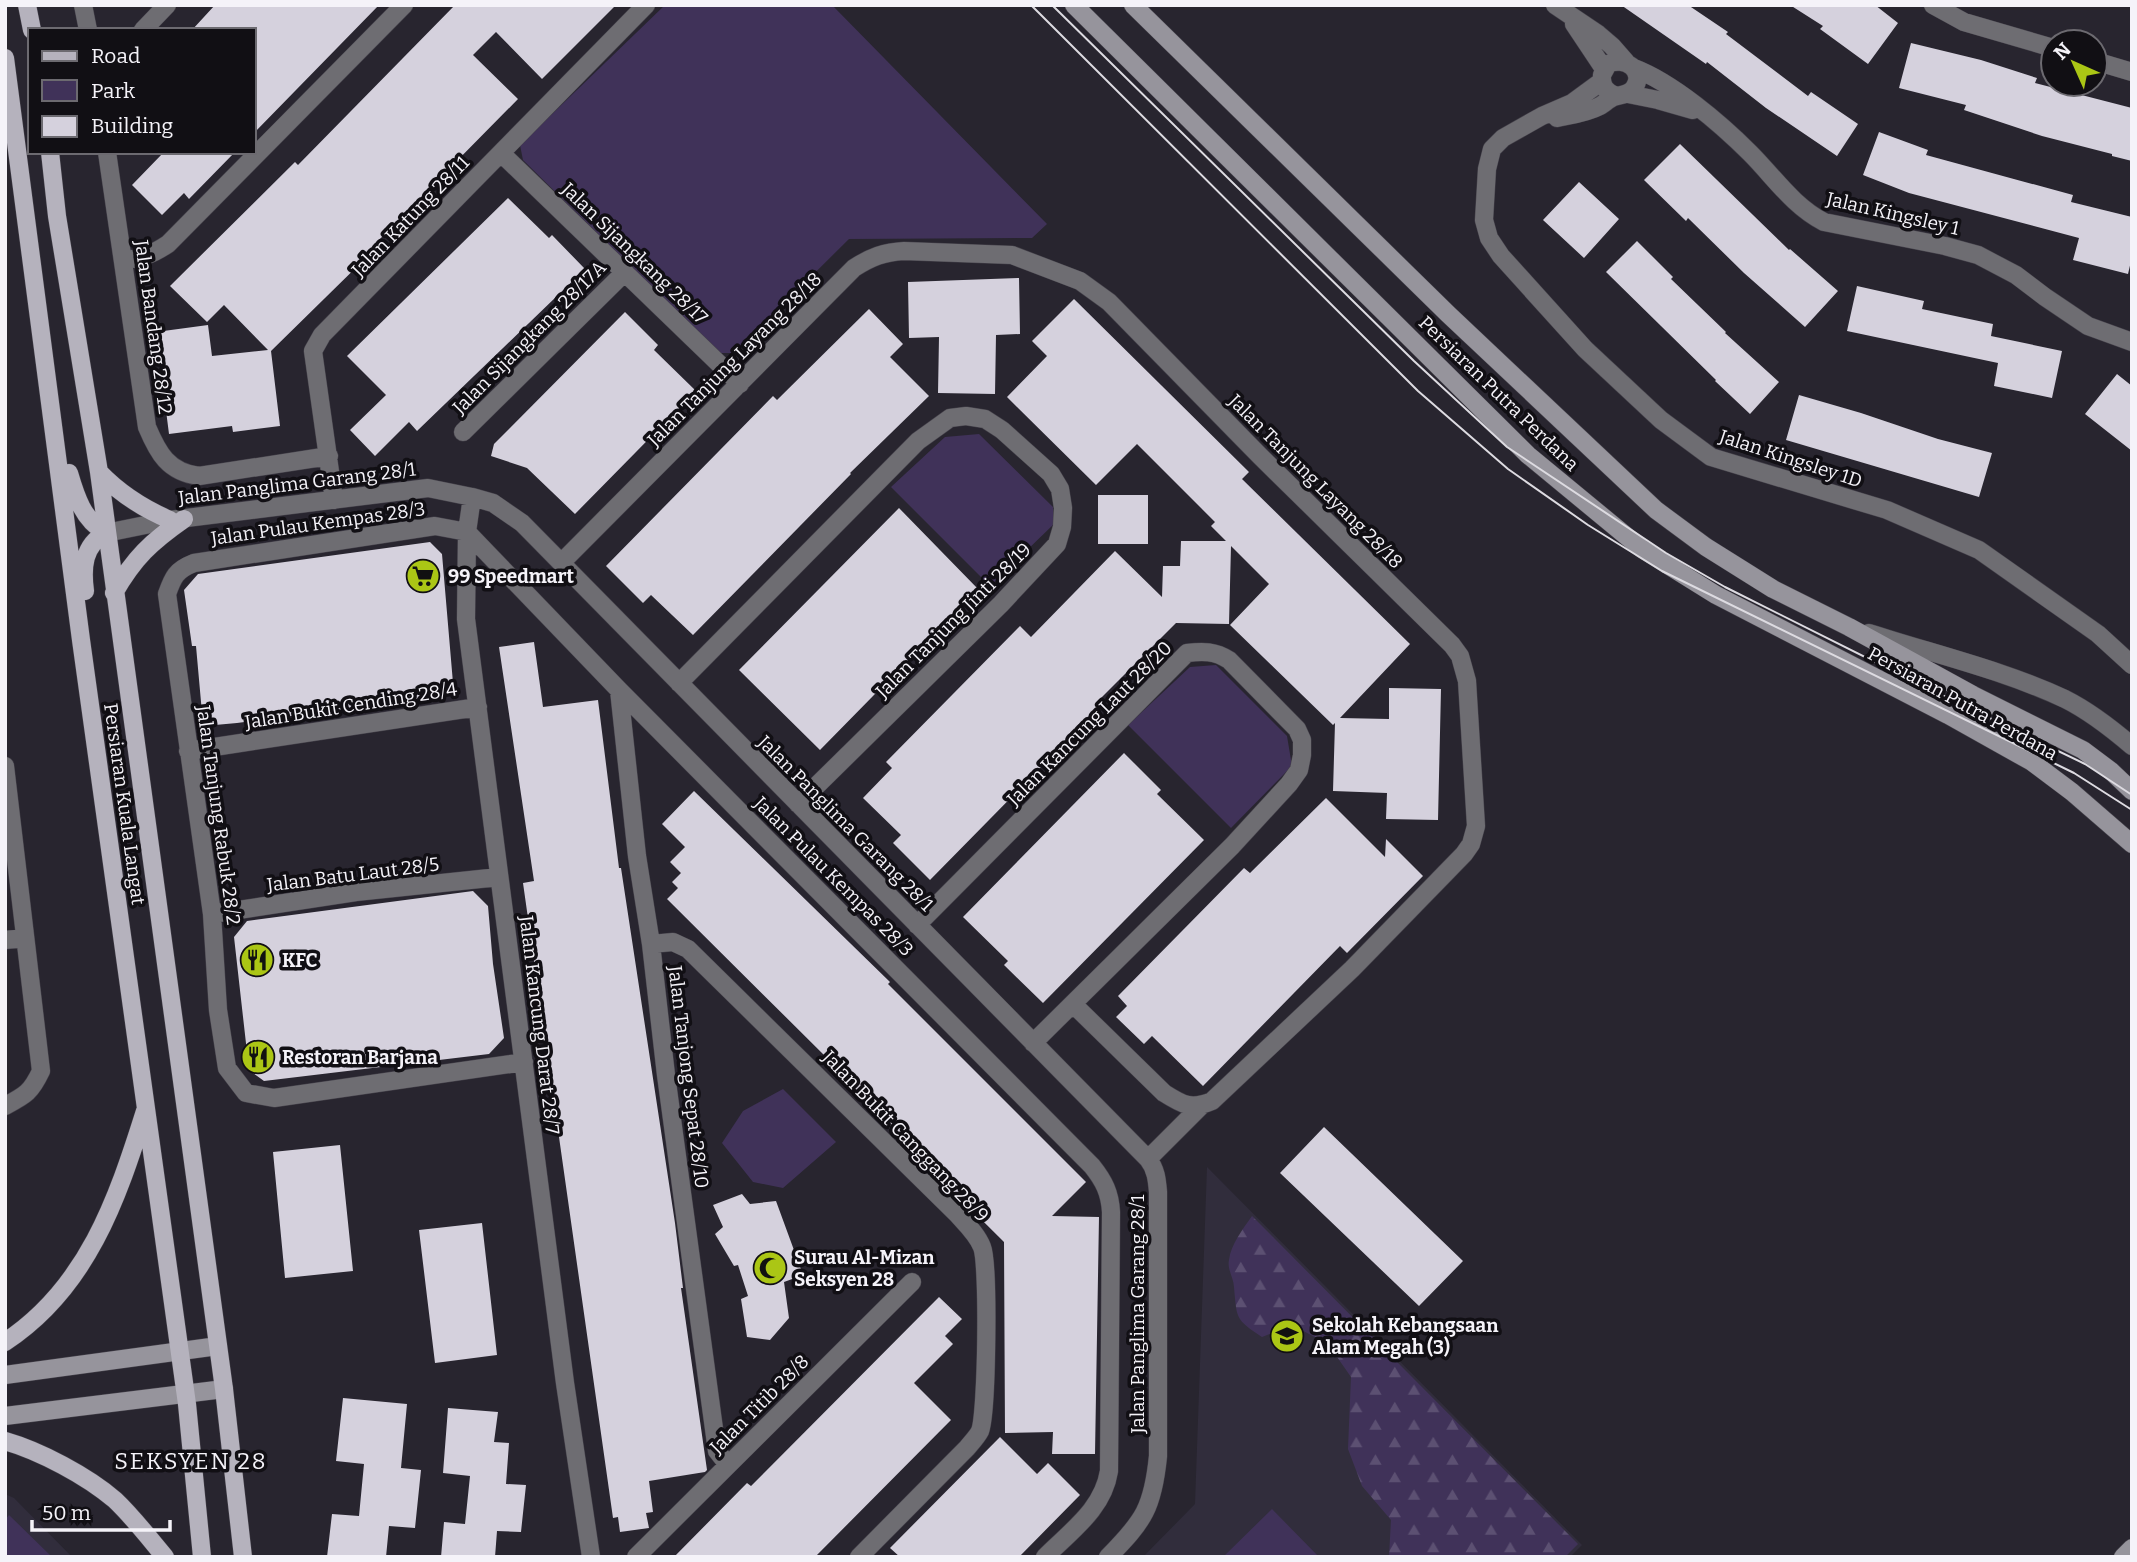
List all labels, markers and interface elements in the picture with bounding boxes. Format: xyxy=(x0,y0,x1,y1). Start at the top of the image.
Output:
legend xyxy=(28,28,256,154)
north arrow xyxy=(2039,28,2109,98)
text: N xyxy=(2049,38,2076,65)
text: Road xyxy=(91,43,140,69)
text: Park xyxy=(91,78,135,104)
text: Building xyxy=(91,113,174,139)
street label: Jalan Katung 28/11 xyxy=(346,151,474,282)
street label: Jalan Sijangkang 28/17 xyxy=(556,177,713,329)
street label: Jalan Kingsley 1 xyxy=(1824,187,1962,240)
street label: Jalan Bandang 28/12 xyxy=(130,238,177,416)
street label: Jalan Sijangkang 28/17A xyxy=(447,255,611,420)
street label: Jalan Tanjung Layang 28/18 xyxy=(642,267,826,452)
street label: Persiaran Putra Perdana xyxy=(1414,311,1584,476)
street label: Jalan Tanjung Layang 28/18 xyxy=(1223,389,1408,573)
street label: Jalan Kingsley 1D xyxy=(1716,424,1865,492)
street label: Jalan Panglima Garang 28/1 xyxy=(176,457,417,510)
street label: Jalan Pulau Kempas 28/3 xyxy=(208,497,427,550)
street label: Jalan Tanjung Jinti 28/19 xyxy=(870,538,1036,704)
supermarket icon: 99 Speedmart xyxy=(404,557,442,595)
place label: 99 Speedmart xyxy=(448,565,574,588)
street label: Jalan Kancung Laut 28/20 xyxy=(1001,636,1177,811)
street label: Persiaran Putra Perdana xyxy=(1864,642,2062,766)
street label: Jalan Bukit Cending 28/4 xyxy=(242,677,459,734)
street label: Persiaran Kuala Langat xyxy=(99,702,150,906)
street label: Jalan Tanjung Rabuk 28/2 xyxy=(192,703,245,926)
street label: Jalan Panglima Garang 28/1 xyxy=(752,730,938,916)
street label: Jalan Pulau Kempas 28/3 xyxy=(748,791,918,961)
street label: Jalan Batu Laut 28/5 xyxy=(265,853,441,897)
street label: Jalan Kancung Darat 28/7 xyxy=(515,913,564,1136)
restaurant icon: KFC xyxy=(238,941,276,979)
place label: KFC xyxy=(282,949,317,972)
street label: Jalan Tanjong Sepat 28/10 xyxy=(663,963,714,1190)
restaurant icon: Restoran Barjana xyxy=(239,1038,277,1076)
street label: Jalan Bukit Canggang 28/9 xyxy=(817,1045,994,1227)
place label: Restoran Barjana xyxy=(282,1046,438,1069)
street label: Jalan Panglima Garang 28/1 xyxy=(1126,1194,1149,1435)
place label: Surau Al-Mizan Seksyen 28 xyxy=(794,1246,935,1291)
mosque icon: Surau Al-Mizan Seksyen 28 xyxy=(751,1249,789,1287)
place label: Sekolah Kebangsaan Alam Megah (3) xyxy=(1312,1314,1499,1359)
school or university icon: Sekolah Kebangsaan Alam Megah (3) xyxy=(1268,1317,1306,1355)
street label: Jalan Titib 28/8 xyxy=(704,1350,814,1459)
district label: SEKSYEN 28 xyxy=(114,1447,268,1475)
scale bar xyxy=(32,1488,170,1532)
text: 50 m xyxy=(42,1500,91,1526)

